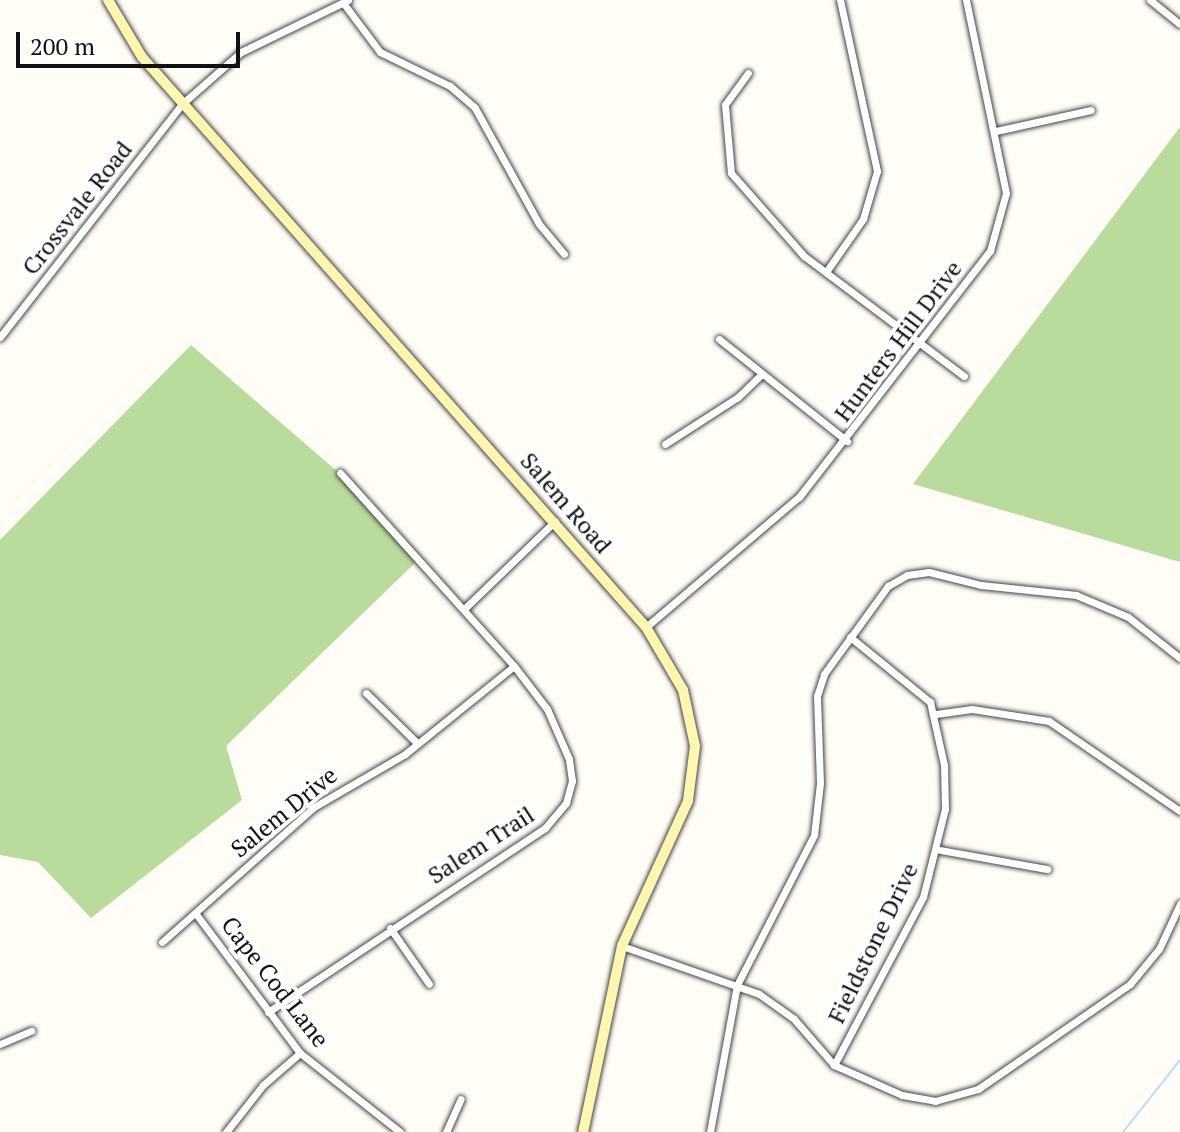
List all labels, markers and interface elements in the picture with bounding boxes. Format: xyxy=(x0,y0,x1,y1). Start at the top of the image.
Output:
scale bar xyxy=(20,16,244,66)
text: 200 m xyxy=(30,30,95,62)
street label: Crossvale Road xyxy=(16,135,138,281)
street label: Hunters Hill Drive xyxy=(828,255,968,427)
street label: Salem Road xyxy=(514,447,618,559)
street label: Salem Drive xyxy=(225,761,343,863)
street label: Salem Trail xyxy=(423,800,539,890)
street label: Fieldstone Drive xyxy=(822,858,924,1028)
street label: Cape Cod Lane xyxy=(215,911,335,1053)

